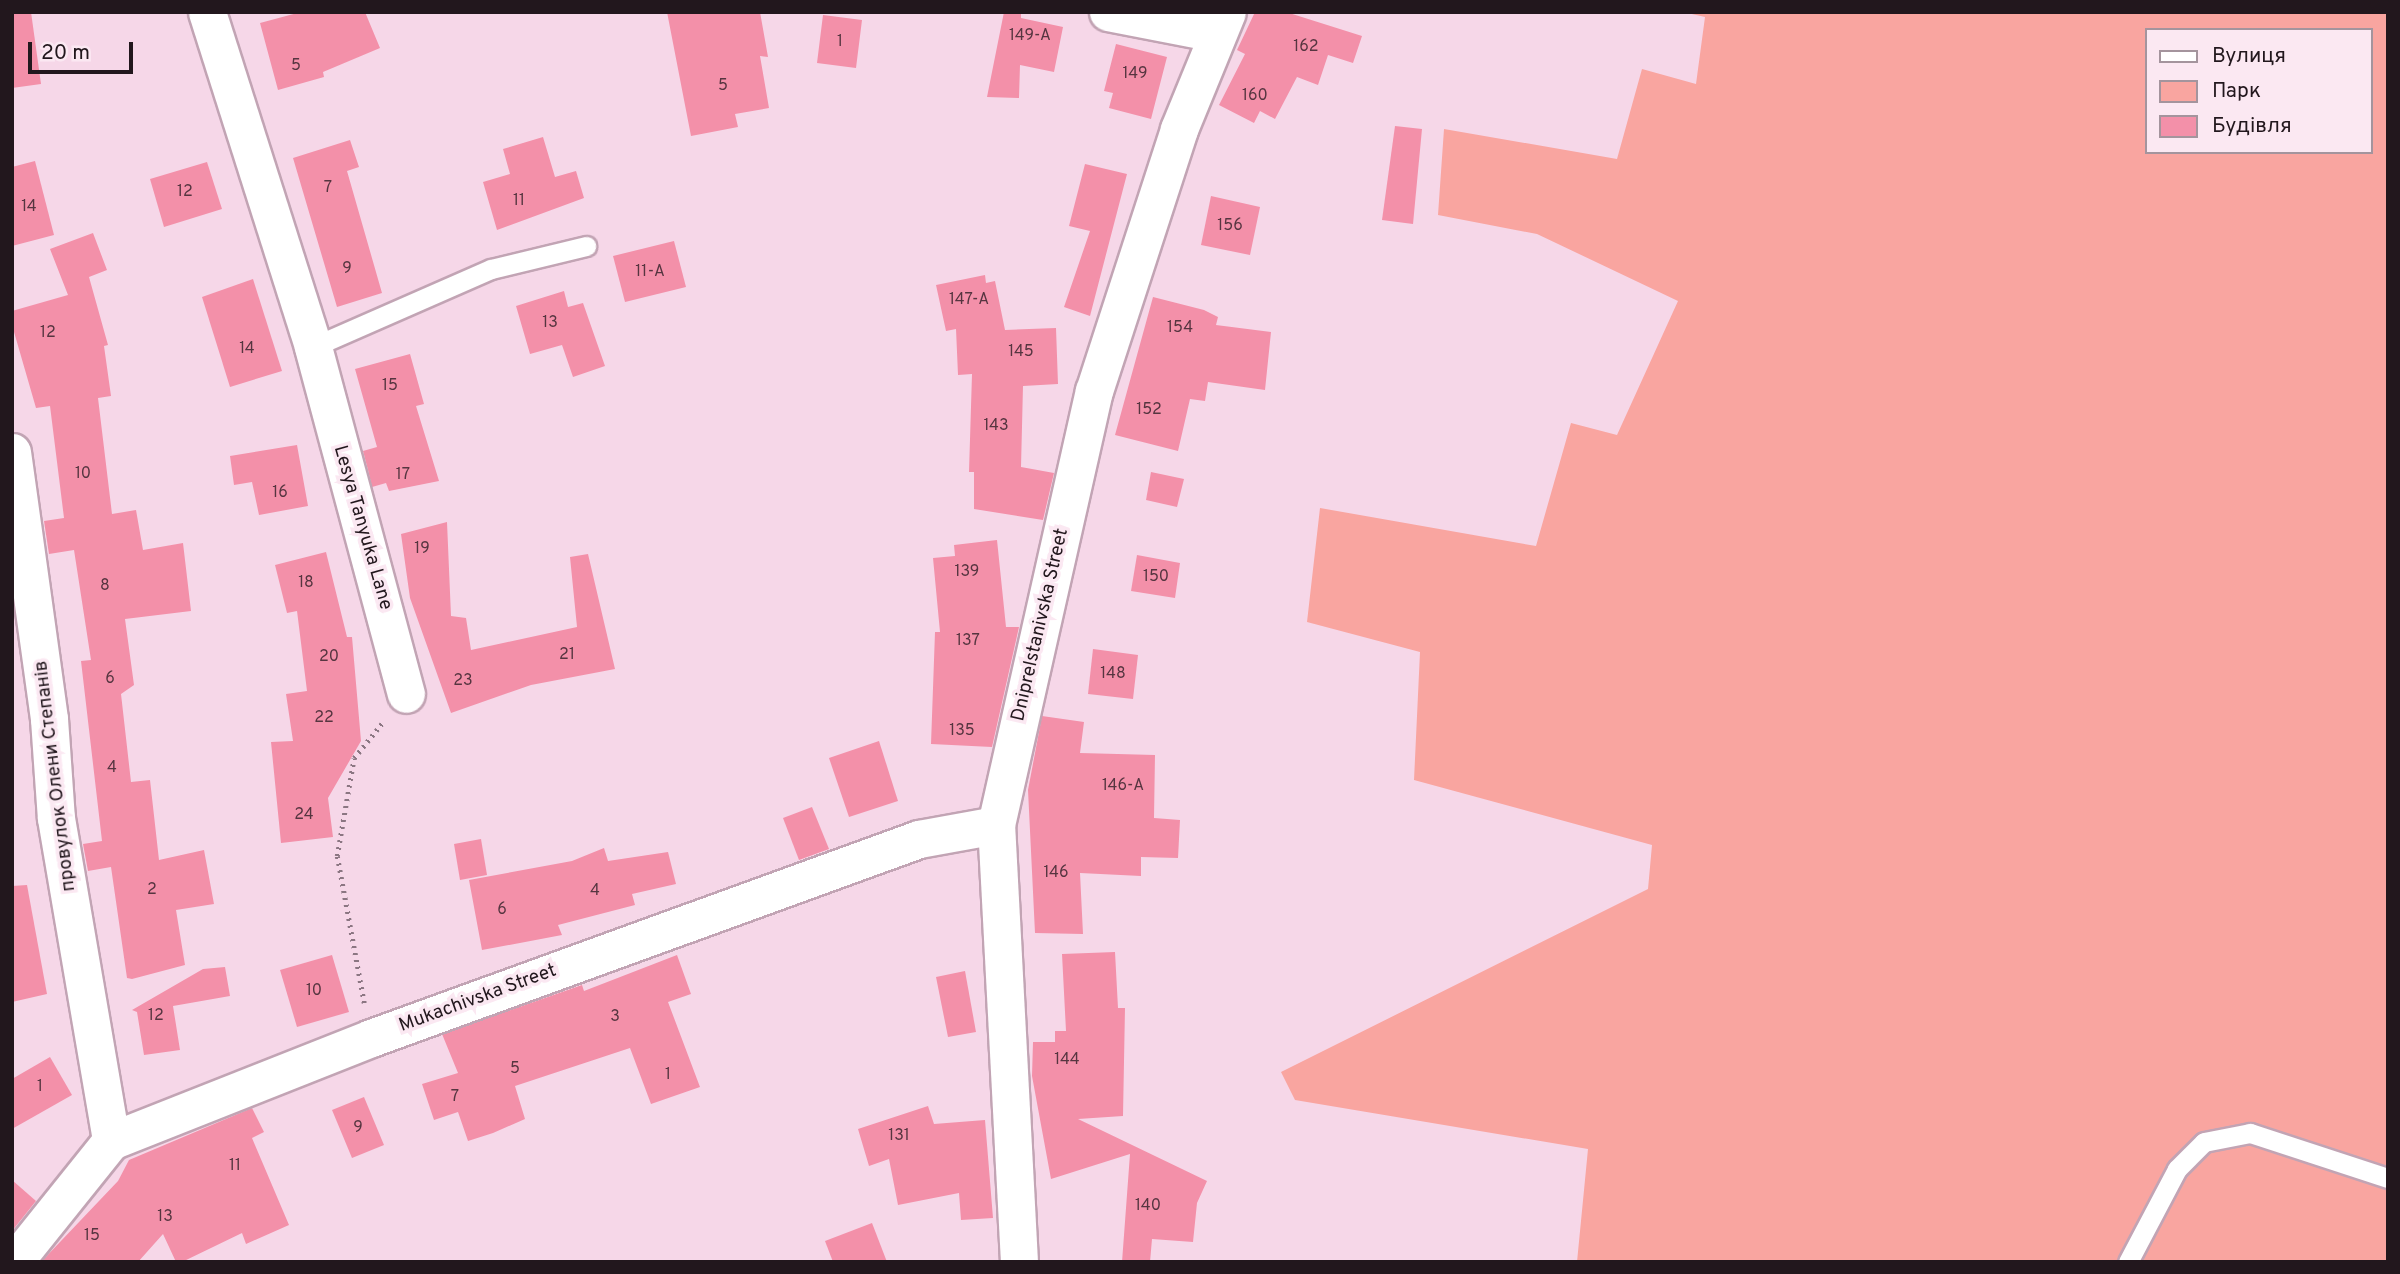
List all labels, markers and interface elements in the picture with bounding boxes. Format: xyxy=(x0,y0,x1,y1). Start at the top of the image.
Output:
house number: 149-А xyxy=(1009,26,1051,46)
scale bar xyxy=(32,28,136,72)
legend xyxy=(2144,28,2372,154)
house number: 1 xyxy=(837,32,843,52)
house number: 162 xyxy=(1293,37,1319,57)
text: 20 m xyxy=(41,40,90,67)
text: Вулиця xyxy=(2212,43,2286,70)
house number: 5 xyxy=(291,56,301,76)
house number: 149 xyxy=(1123,64,1147,84)
house number: 5 xyxy=(718,76,728,96)
text: Парк xyxy=(2212,78,2261,105)
house number: 160 xyxy=(1242,86,1268,106)
text: Будівля xyxy=(2212,113,2292,140)
house number: 7 xyxy=(324,178,332,198)
house number: 12 xyxy=(177,182,193,202)
house number: 11 xyxy=(513,191,525,211)
house number: 14 xyxy=(21,197,37,217)
house number: 156 xyxy=(1217,216,1243,236)
house number: 9 xyxy=(342,259,352,279)
house number: 11-А xyxy=(635,262,665,282)
house number: 147-А xyxy=(949,290,989,310)
house number: 13 xyxy=(542,313,558,333)
house number: 154 xyxy=(1167,318,1193,338)
house number: 12 xyxy=(40,323,56,343)
house number: 14 xyxy=(239,339,255,359)
house number: 145 xyxy=(1008,342,1034,362)
house number: 15 xyxy=(382,376,398,396)
house number: 152 xyxy=(1136,400,1162,420)
house number: 143 xyxy=(983,416,1009,436)
street label: Lesya Tanyuka Lane xyxy=(327,443,397,613)
house number: 10 xyxy=(75,464,91,484)
house number: 17 xyxy=(396,465,410,485)
house number: 16 xyxy=(272,483,288,503)
street label: Dniprelstanivska Street xyxy=(1008,526,1074,724)
house number: 19 xyxy=(414,539,430,559)
house number: 139 xyxy=(955,562,979,582)
house number: 150 xyxy=(1143,567,1169,587)
house number: 18 xyxy=(298,573,314,593)
house number: 8 xyxy=(100,576,110,596)
house number: 137 xyxy=(956,631,980,651)
house number: 21 xyxy=(559,645,575,665)
house number: 20 xyxy=(319,647,339,667)
street label: провулок Олени Степанів xyxy=(31,659,81,893)
house number: 148 xyxy=(1100,664,1126,684)
house number: 6 xyxy=(105,669,115,689)
house number: 23 xyxy=(453,671,473,691)
house number: 22 xyxy=(314,708,334,728)
house number: 135 xyxy=(949,721,975,741)
house number: 4 xyxy=(107,758,117,778)
house number: 146-А xyxy=(1102,776,1144,796)
house number: 24 xyxy=(294,805,314,825)
house number: 146 xyxy=(1043,863,1069,883)
house number: 2 xyxy=(147,880,157,900)
house number: 4 xyxy=(590,881,600,901)
house number: 6 xyxy=(497,900,507,920)
street label: Mukachivska Street xyxy=(396,960,560,1038)
house number: 10 xyxy=(306,981,322,1001)
house number: 12 xyxy=(148,1006,164,1026)
house number: 3 xyxy=(610,1007,620,1027)
house number: 144 xyxy=(1054,1050,1080,1070)
house number: 5 xyxy=(510,1059,520,1079)
house number: 1 xyxy=(665,1065,671,1085)
house number: 1 xyxy=(37,1077,43,1097)
house number: 7 xyxy=(451,1087,459,1107)
house number: 9 xyxy=(353,1118,363,1138)
house number: 131 xyxy=(888,1126,910,1146)
house number: 11 xyxy=(229,1156,241,1176)
house number: 140 xyxy=(1135,1196,1161,1216)
house number: 13 xyxy=(157,1207,173,1227)
house number: 15 xyxy=(84,1226,100,1246)

